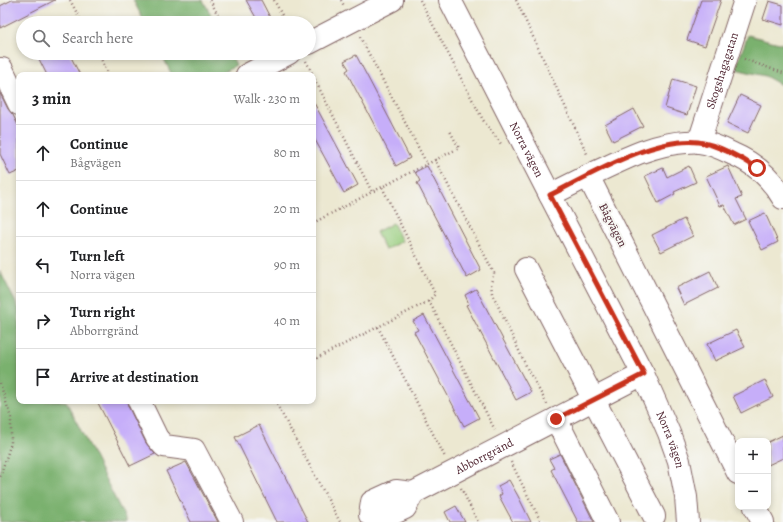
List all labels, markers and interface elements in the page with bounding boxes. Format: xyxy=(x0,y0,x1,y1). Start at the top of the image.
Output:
search box xyxy=(16,16,316,60)
icon: search xyxy=(30,27,52,49)
text: Search here xyxy=(62,28,133,48)
street label: Skogshagagatan xyxy=(702,30,742,111)
text: 3 min xyxy=(32,87,71,110)
text: Walk · 230 m xyxy=(234,90,300,107)
street label: Norra vägen xyxy=(506,119,548,180)
text: Continue xyxy=(70,134,128,154)
icon: ahead xyxy=(32,142,54,164)
text: 80 m xyxy=(273,144,300,161)
text: Bågvägen xyxy=(70,154,121,171)
route start xyxy=(748,159,766,177)
icon: ahead xyxy=(32,198,54,220)
text: Continue xyxy=(70,199,128,219)
text: 20 m xyxy=(274,200,300,217)
street label: Bågvägen xyxy=(595,200,631,250)
text: Turn left xyxy=(70,246,125,266)
icon: left xyxy=(32,254,54,276)
text: 90 m xyxy=(274,256,300,273)
text: Norra vägen xyxy=(70,266,135,283)
text: Turn right xyxy=(70,302,135,322)
icon: right xyxy=(32,310,54,332)
text: 40 m xyxy=(274,312,300,329)
text: Abborrgränd xyxy=(70,322,139,339)
icon: arrive xyxy=(32,366,54,388)
text: Arrive at destination xyxy=(70,367,199,387)
street label: Norra vägen xyxy=(652,408,688,470)
route end xyxy=(547,410,565,428)
street label: Abborrgränd xyxy=(452,434,517,478)
map controls xyxy=(735,438,771,510)
button: + xyxy=(735,438,771,474)
button: − xyxy=(735,474,771,510)

